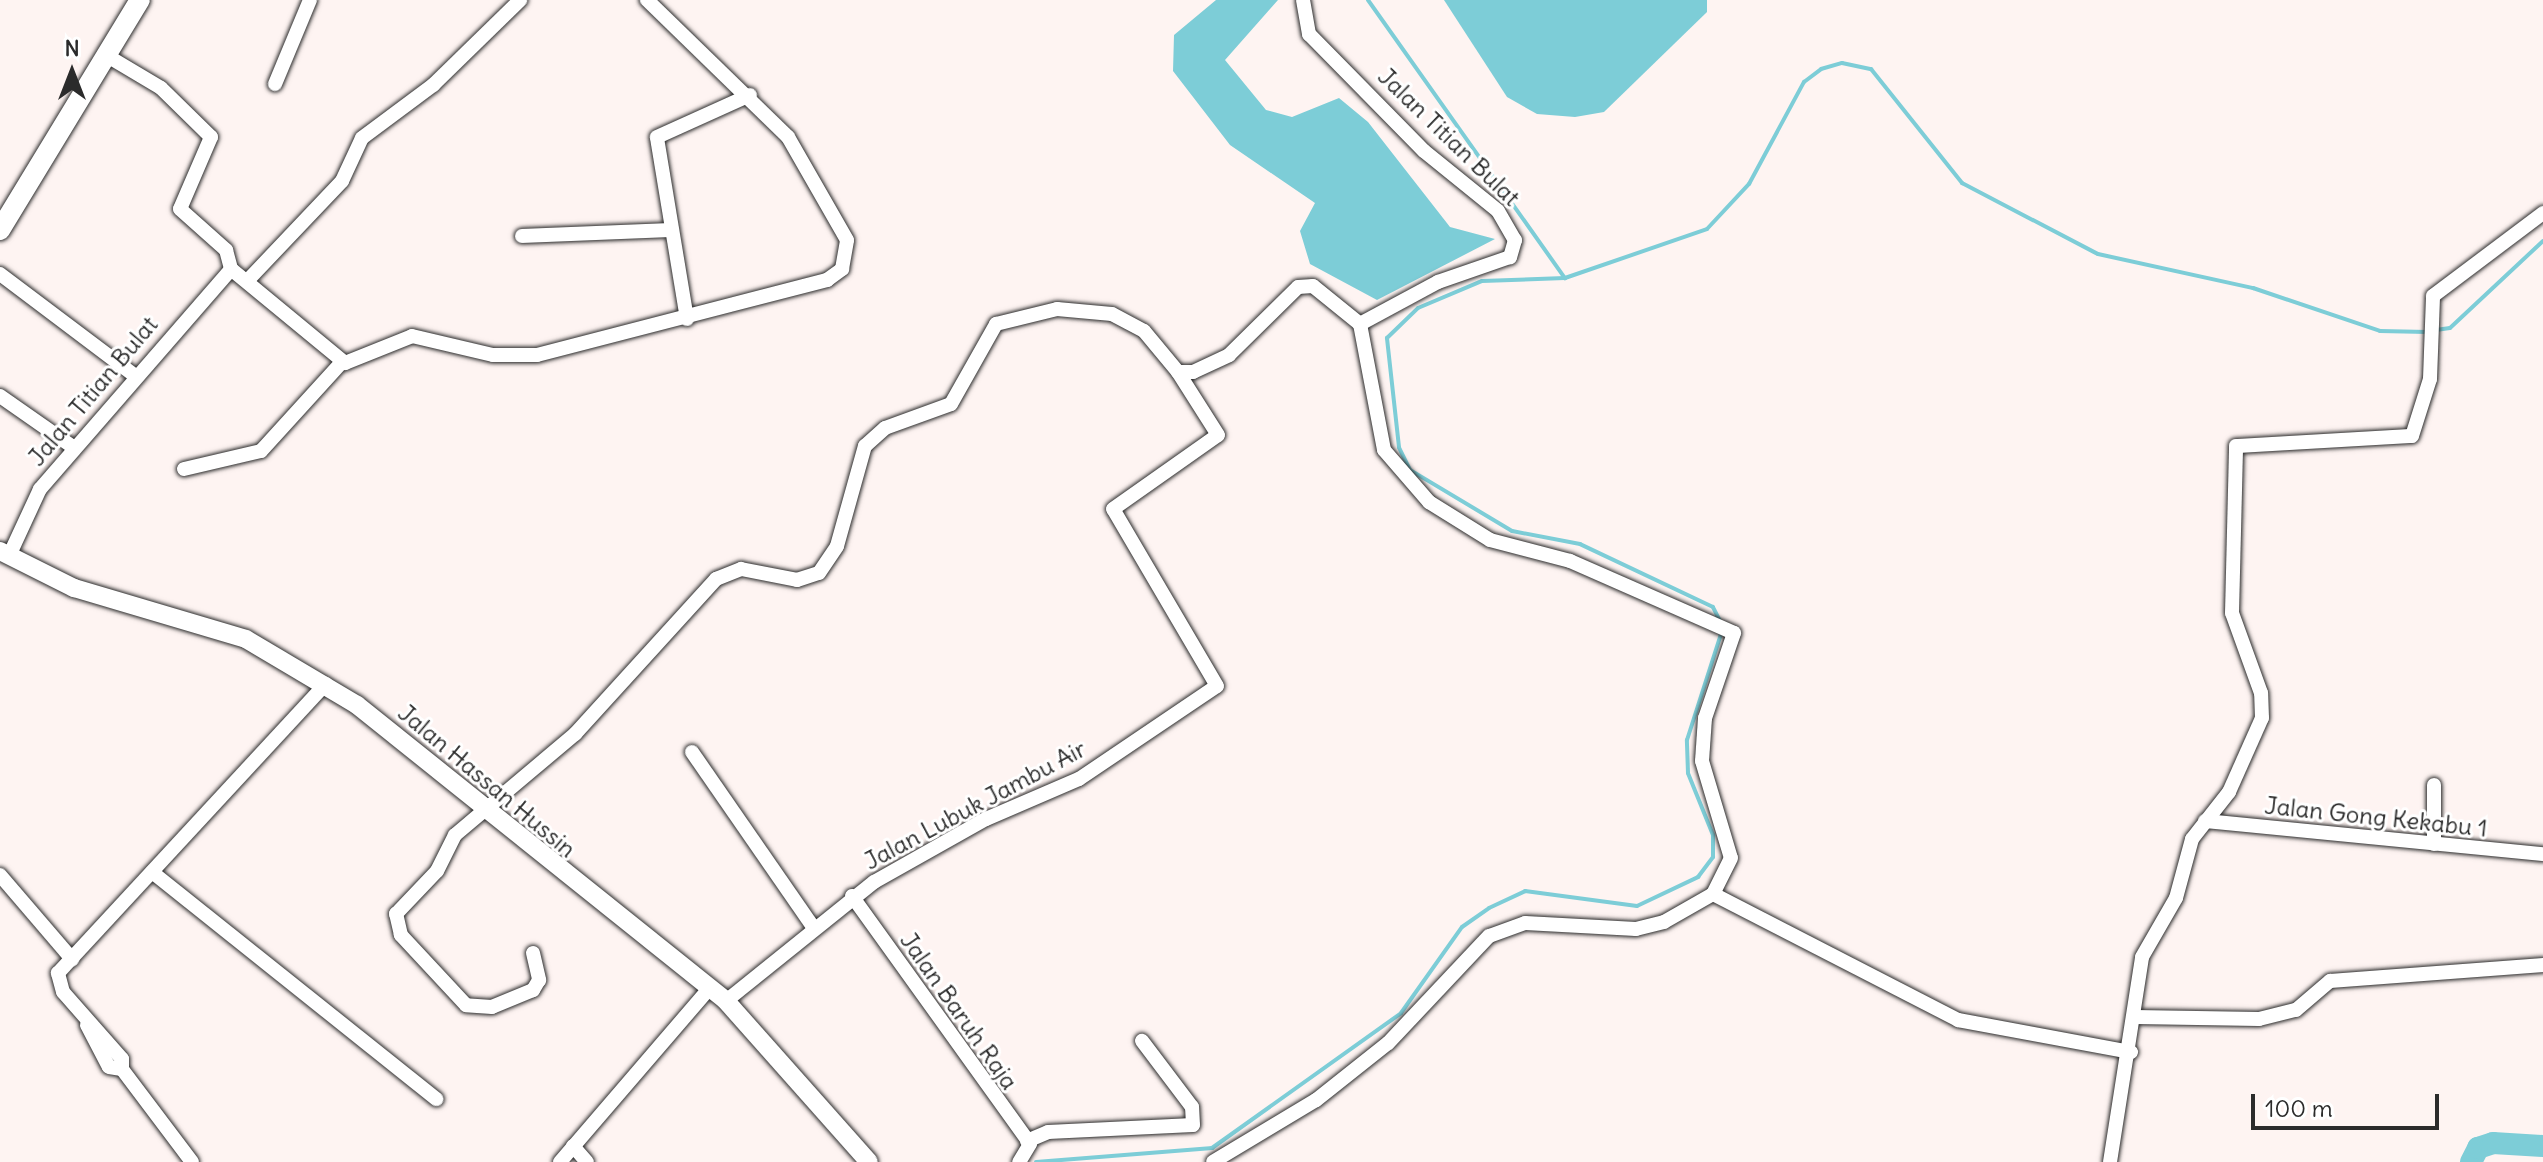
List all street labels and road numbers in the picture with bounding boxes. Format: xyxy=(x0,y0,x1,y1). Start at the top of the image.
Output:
street label: Jalan Titian Bulat xyxy=(1372,62,1526,212)
street label: Jalan Titian Bulat xyxy=(22,310,164,472)
street label: Jalan Hassan Hussin xyxy=(392,698,582,864)
street label: Jalan Lubuk Jambu Air xyxy=(859,734,1091,876)
street label: Jalan Gong Kekabu 1 xyxy=(2263,791,2489,843)
street label: Jalan Baruh Raja xyxy=(894,927,1024,1095)

